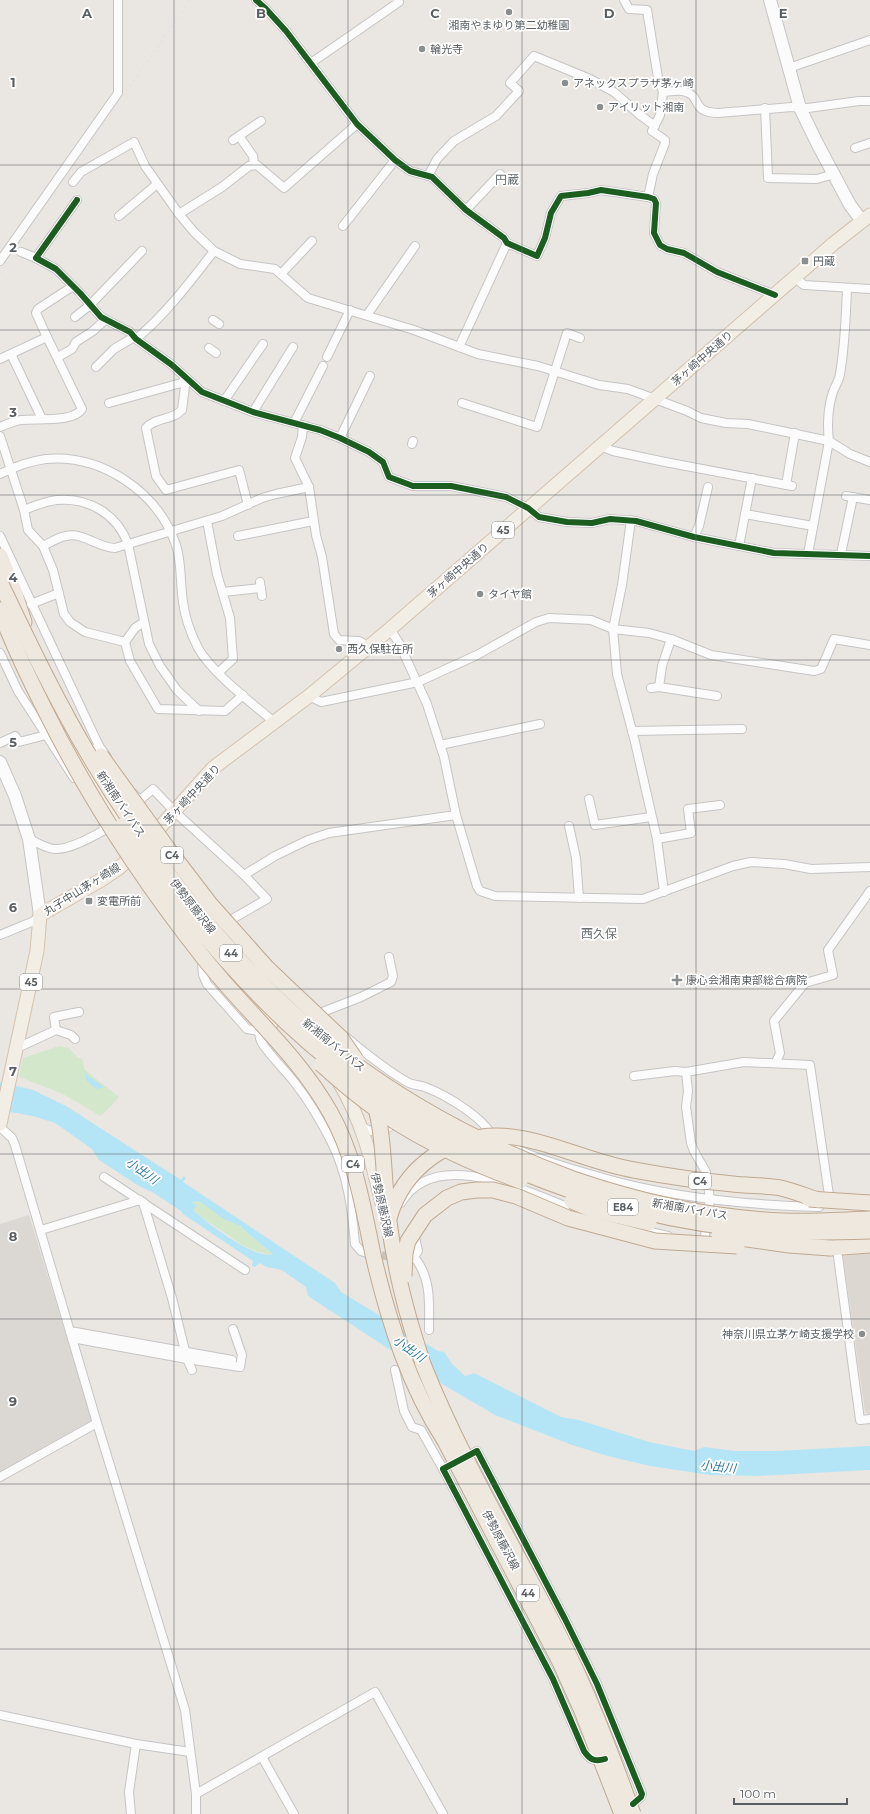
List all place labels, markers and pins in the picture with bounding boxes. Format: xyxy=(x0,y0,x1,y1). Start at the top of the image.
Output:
marker: 湘南やまゆり第二幼稚園 xyxy=(504,7,514,17)
place label: 湘南やまゆり第二幼稚園 xyxy=(449,18,570,32)
place label: 輪光寺 xyxy=(430,42,463,56)
marker: 輪光寺 xyxy=(417,44,427,54)
place label: アネックスプラザ茅ヶ崎 xyxy=(573,76,694,90)
marker: アネックスプラザ茅ヶ崎 xyxy=(560,78,570,88)
place label: アイリット湘南 xyxy=(608,100,684,114)
marker: アイリット湘南 xyxy=(595,102,605,112)
place label: 円蔵 xyxy=(813,254,835,268)
marker: 円蔵 xyxy=(800,256,810,266)
place label: タイヤ館 xyxy=(488,587,532,601)
marker: タイヤ館 xyxy=(475,589,485,599)
place label: 西久保駐在所 xyxy=(347,642,414,656)
marker: 西久保駐在所 xyxy=(334,644,344,654)
place label: 変電所前 xyxy=(97,894,141,908)
marker: 変電所前 xyxy=(84,896,94,906)
place label: 康心会湘南東部総合病院 xyxy=(686,973,807,987)
marker: 康心会湘南東部総合病院 xyxy=(671,974,683,986)
place label: 神奈川県立茅ケ崎支援学校 xyxy=(722,1327,854,1341)
marker: 神奈川県立茅ケ崎支援学校 xyxy=(857,1329,867,1339)

